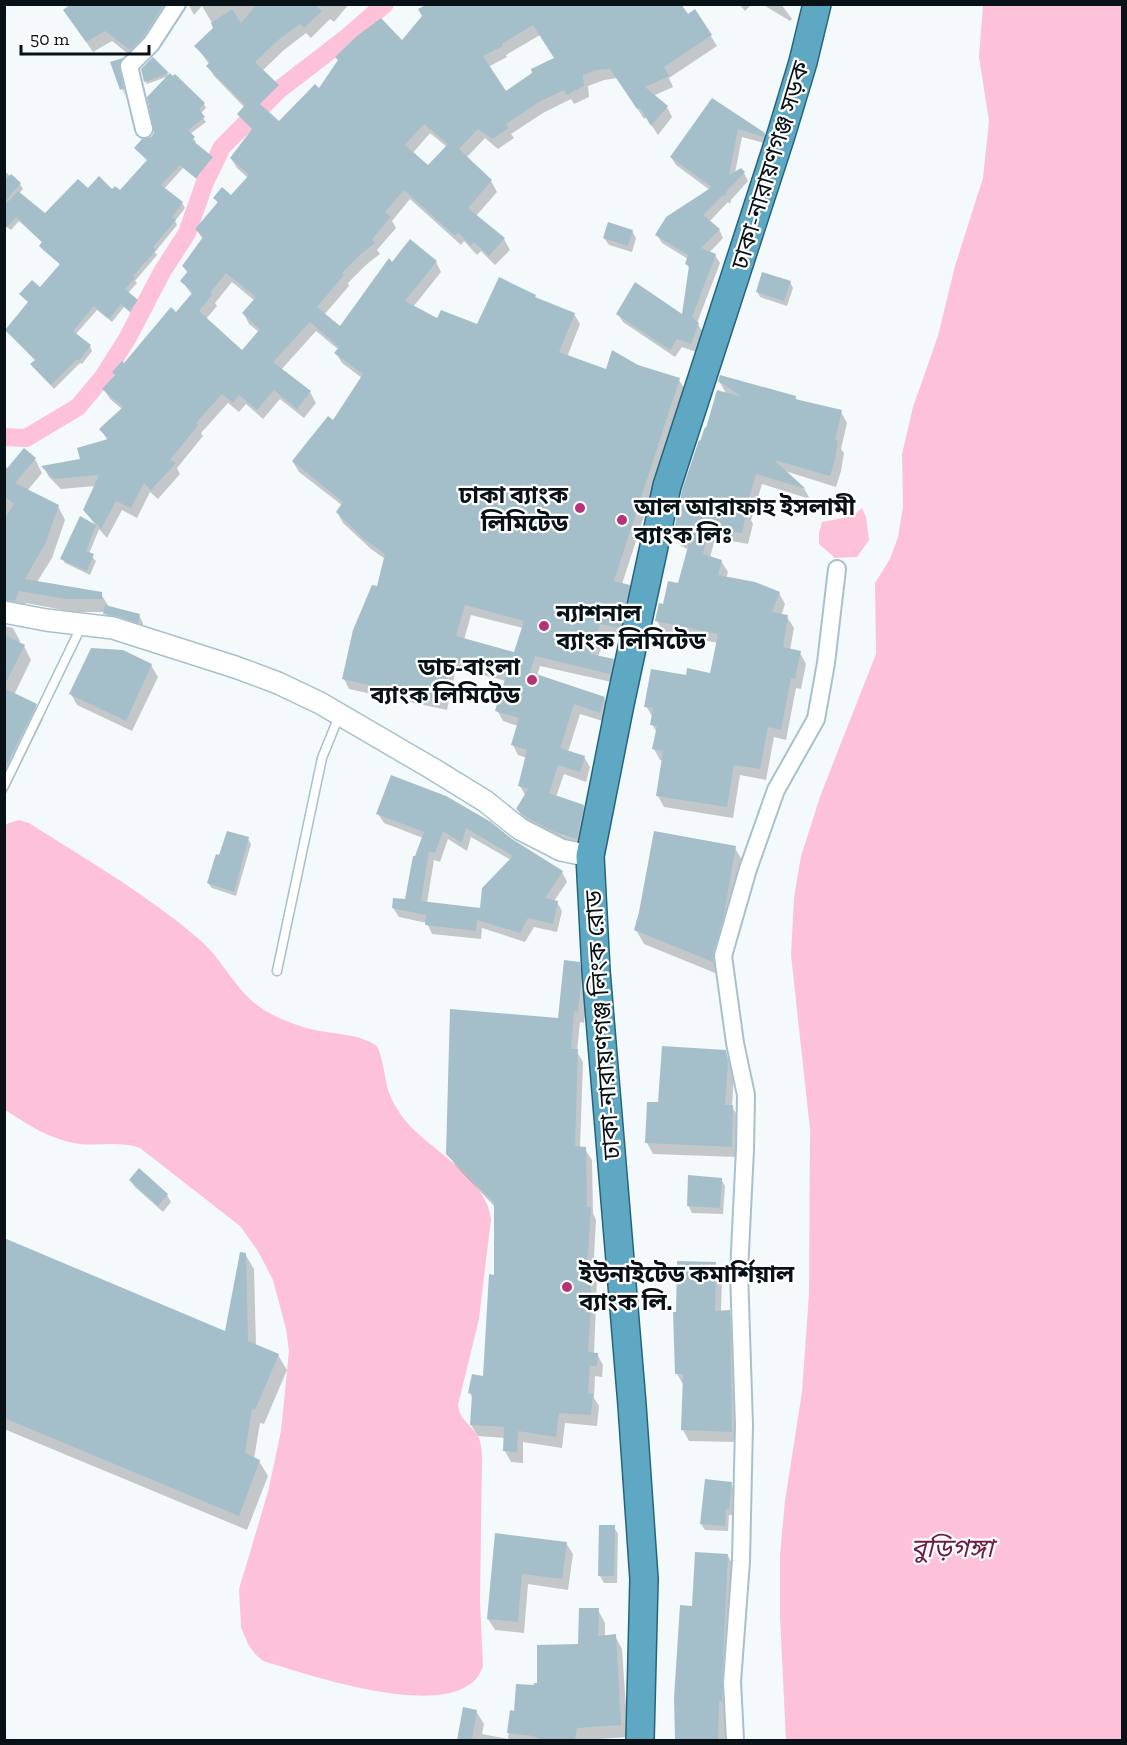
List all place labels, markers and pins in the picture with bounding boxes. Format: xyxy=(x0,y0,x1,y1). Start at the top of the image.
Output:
place label: ঢাকা ব্যাংক লিমিটেড xyxy=(458,480,569,537)
place label: আল আরাফাহ ইসলামী ব্যাংক লিঃ xyxy=(633,492,857,549)
marker: ঢাকা ব্যাংক লিমিটেড xyxy=(573,501,587,515)
marker: আল আরাফাহ ইসলামী ব্যাংক লিঃ xyxy=(615,513,629,527)
place label: ন্যাশনাল ব্যাংক লিমিটেড xyxy=(555,598,706,655)
marker: ন্যাশনাল ব্যাংক লিমিটেড xyxy=(537,619,551,633)
place label: ডাচ-বাংলা ব্যাংক লিমিটেড xyxy=(369,652,521,709)
marker: ডাচ-বাংলা ব্যাংক লিমিটেড xyxy=(525,673,539,687)
place label: ইউনাইটেড কমার্শিয়াল ব্যাংক লি. xyxy=(578,1259,795,1316)
marker: ইউনাইটেড কমার্শিয়াল ব্যাংক লি. xyxy=(560,1280,574,1294)

